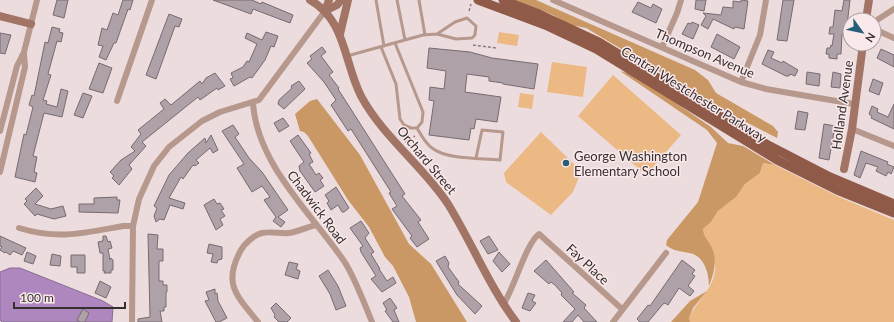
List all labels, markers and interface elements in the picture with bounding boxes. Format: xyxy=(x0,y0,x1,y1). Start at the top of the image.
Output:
north arrow xyxy=(842,12,882,52)
street label: Thompson Avenue xyxy=(653,25,757,81)
text: N xyxy=(863,31,879,45)
street label: Central Westchester Parkway xyxy=(618,43,770,145)
street label: Holland Avenue xyxy=(828,59,856,151)
street label: Orchard Street xyxy=(394,123,460,198)
place label: George Washington Elementary School xyxy=(574,148,687,179)
marker: George Washington Elementary School xyxy=(561,158,571,168)
street label: Chadwick Road xyxy=(284,167,350,247)
street label: Fay Place xyxy=(563,240,613,288)
scale bar xyxy=(14,284,125,310)
text: 100 m xyxy=(20,290,54,305)

